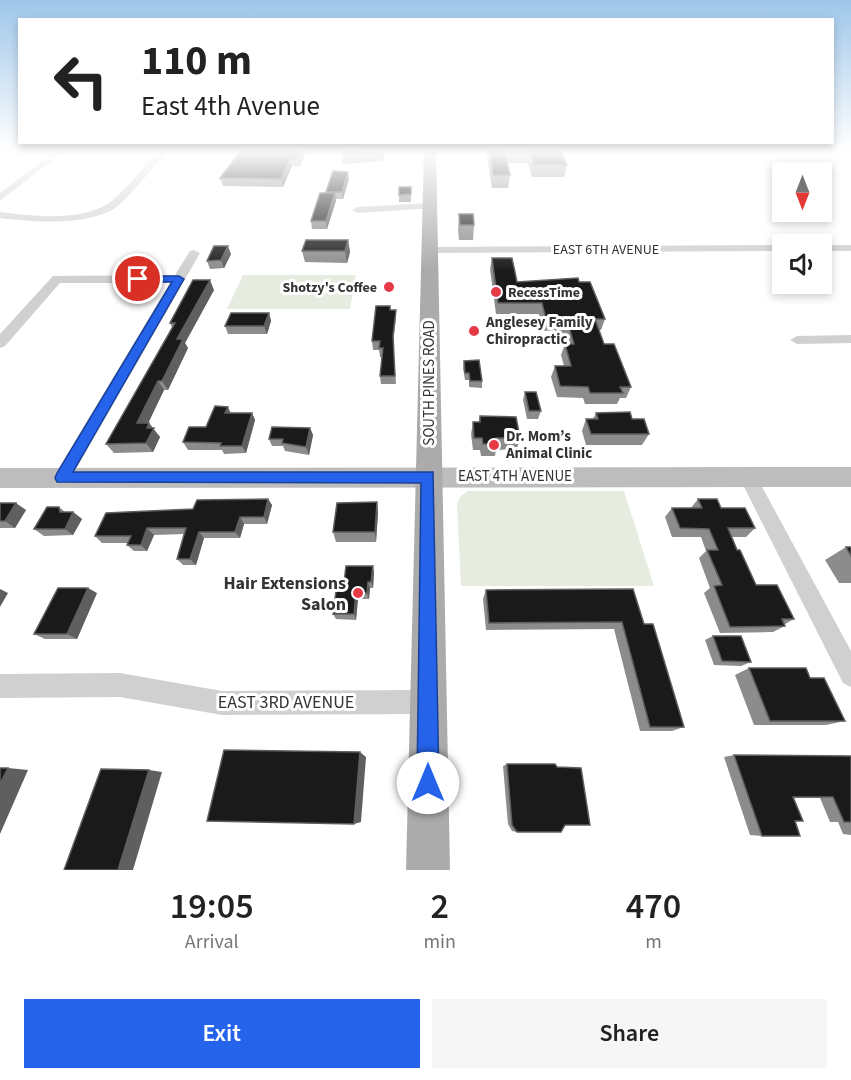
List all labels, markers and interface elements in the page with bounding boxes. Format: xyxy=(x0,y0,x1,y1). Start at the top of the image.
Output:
text: 110 m xyxy=(141,31,252,91)
icon: left xyxy=(42,42,120,120)
text: East 4th Avenue xyxy=(141,87,320,126)
north arrow xyxy=(772,162,832,222)
map controls xyxy=(772,162,832,294)
button: sound xyxy=(772,234,832,294)
street label: EAST 6TH AVENUE xyxy=(553,240,659,260)
pin xyxy=(112,253,163,304)
icon: arrive xyxy=(121,262,154,295)
place label: Shotzy's Coffee xyxy=(283,278,377,298)
marker: Shotzy's Coffee xyxy=(382,280,396,294)
place label: RecessTime xyxy=(508,283,580,303)
marker: RecessTime xyxy=(489,285,503,299)
place label: Anglesey Family Chiropractic xyxy=(485,312,593,350)
street label: SOUTH PINES ROAD xyxy=(419,320,440,446)
marker: Anglesey Family Chiropractic xyxy=(467,324,481,338)
place label: Dr. Mom’s Animal Clinic xyxy=(505,426,592,464)
marker: Dr. Mom’s Animal Clinic xyxy=(487,438,501,452)
street label: EAST 4TH AVENUE xyxy=(458,466,572,487)
place label: Hair Extensions Salon xyxy=(223,571,346,617)
marker: Hair Extensions Salon xyxy=(351,586,365,600)
street label: EAST 3RD AVENUE xyxy=(218,690,354,715)
position arrow xyxy=(396,751,460,815)
text: 19:05 xyxy=(170,881,254,932)
text: 2 xyxy=(430,881,449,932)
text: 470 xyxy=(626,881,681,932)
text: Arrival xyxy=(185,928,239,956)
text: min xyxy=(423,928,456,956)
text: m xyxy=(645,928,662,956)
button: Exit xyxy=(24,999,420,1068)
button: Share xyxy=(432,999,827,1068)

